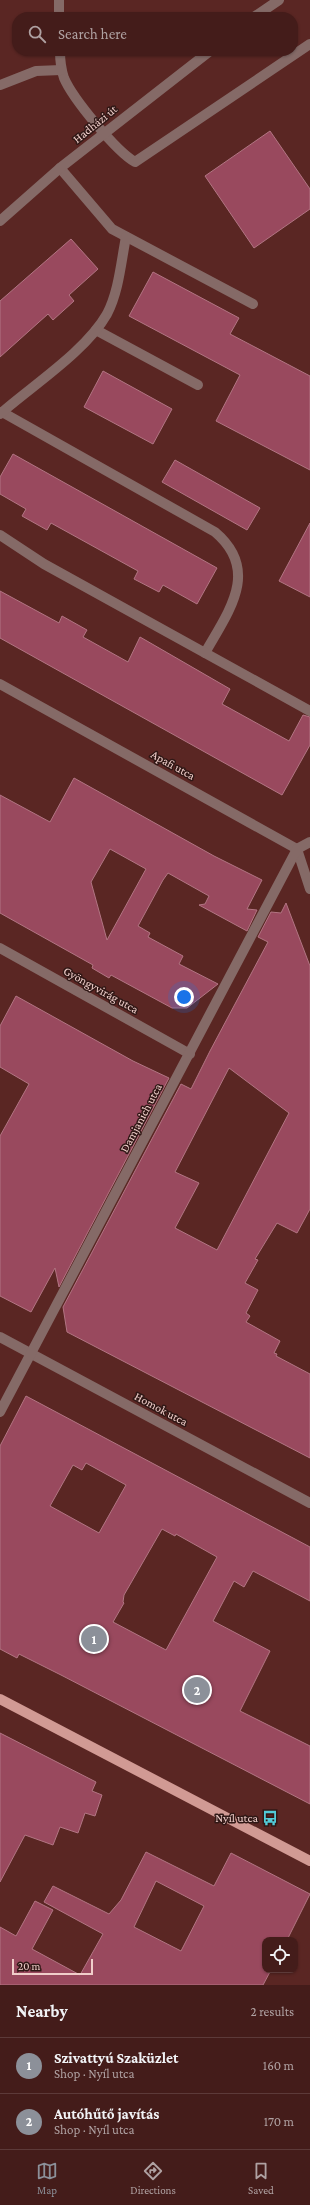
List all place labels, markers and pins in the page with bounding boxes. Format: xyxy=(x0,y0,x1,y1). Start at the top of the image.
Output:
pin: 1 xyxy=(81,1624,107,1654)
pin: 2 xyxy=(184,1675,210,1705)
bus stop icon: Nyíl utca xyxy=(261,1809,279,1827)
place label: Nyíl utca xyxy=(215,1811,258,1825)

